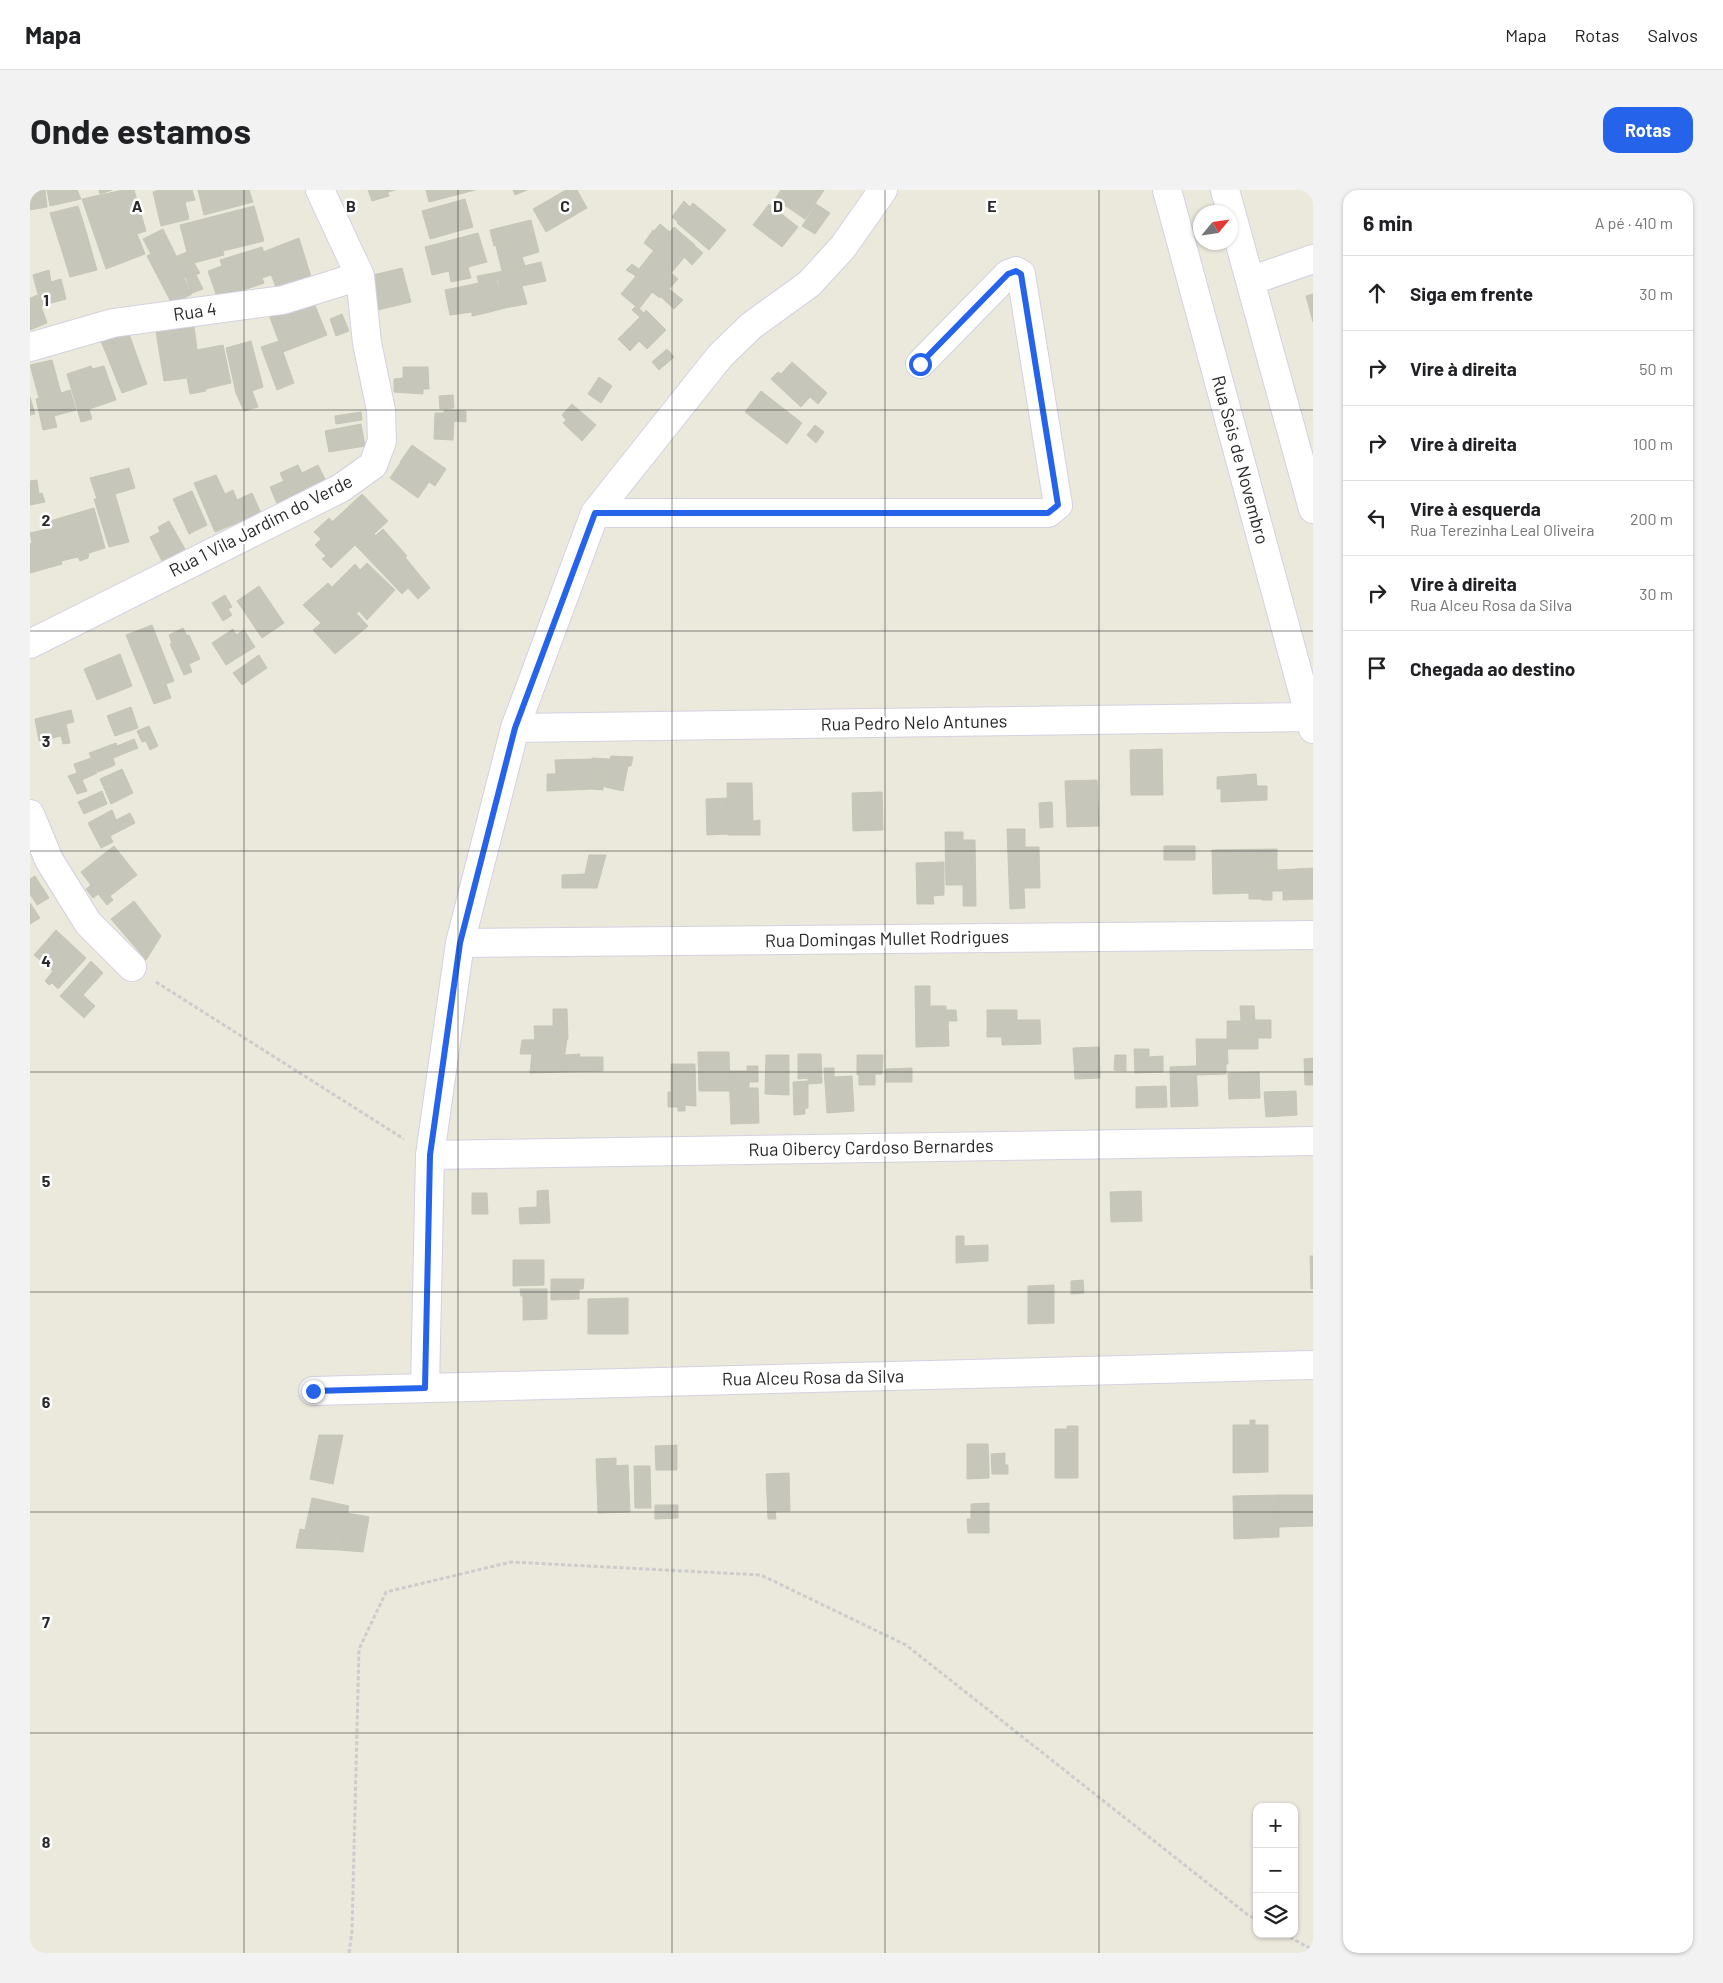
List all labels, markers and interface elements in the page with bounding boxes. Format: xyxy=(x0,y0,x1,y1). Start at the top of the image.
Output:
text: Mapa xyxy=(25,20,81,49)
text: Mapa xyxy=(1505,24,1546,46)
text: Rotas xyxy=(1574,24,1619,46)
text: Salvos xyxy=(1647,24,1698,46)
button: Rotas xyxy=(1603,107,1693,153)
text: Onde estamos xyxy=(30,109,251,151)
text: A xyxy=(132,196,143,215)
text: B xyxy=(346,196,356,215)
text: C xyxy=(560,196,570,215)
text: D xyxy=(773,196,783,215)
text: E xyxy=(987,196,997,215)
north arrow xyxy=(1193,205,1238,250)
text: 6 min xyxy=(1363,210,1413,235)
text: A pé · 410 m xyxy=(1595,213,1673,232)
icon: ahead xyxy=(1363,279,1391,307)
text: Siga em frente xyxy=(1410,282,1533,305)
text: 30 m xyxy=(1639,284,1673,303)
text: 1 xyxy=(43,290,49,309)
street label: Rua 4 xyxy=(172,297,218,325)
route start xyxy=(909,353,932,376)
icon: right xyxy=(1363,354,1391,382)
text: Vire à direita xyxy=(1410,357,1517,380)
text: 50 m xyxy=(1639,359,1673,378)
street label: Rua Seis de Novembro xyxy=(1208,373,1274,547)
icon: right xyxy=(1363,429,1391,457)
text: Vire à direita xyxy=(1410,432,1517,455)
text: 100 m xyxy=(1633,434,1673,453)
street label: Rua 1 Vila Jardim do Verde xyxy=(165,469,356,581)
text: Vire à esquerda xyxy=(1410,497,1541,520)
icon: left xyxy=(1363,504,1391,532)
text: 200 m xyxy=(1630,509,1673,528)
text: 2 xyxy=(42,510,51,529)
text: Rua Terezinha Leal Oliveira xyxy=(1410,520,1595,539)
text: Vire à direita xyxy=(1410,572,1517,595)
icon: right xyxy=(1363,579,1391,607)
text: 30 m xyxy=(1639,584,1673,603)
text: Rua Alceu Rosa da Silva xyxy=(1410,595,1572,614)
icon: arrive xyxy=(1363,654,1391,682)
text: Chegada ao destino xyxy=(1410,657,1575,680)
street label: Rua Pedro Nelo Antunes xyxy=(820,709,1008,735)
text: 3 xyxy=(42,731,50,750)
street label: Rua Domingas Mullet Rodrigues xyxy=(765,925,1009,951)
text: 4 xyxy=(41,951,51,970)
street label: Rua Oibercy Cardoso Bernardes xyxy=(748,1134,994,1160)
text: 5 xyxy=(42,1171,51,1190)
street label: Rua Alceu Rosa da Silva xyxy=(722,1364,904,1390)
route end xyxy=(302,1380,325,1403)
text: 6 xyxy=(42,1392,51,1411)
text: 7 xyxy=(42,1612,50,1631)
map controls xyxy=(1253,1803,1298,1938)
button: + xyxy=(1253,1803,1298,1848)
text: 8 xyxy=(42,1832,51,1851)
button: − xyxy=(1253,1848,1298,1893)
button: layers xyxy=(1253,1893,1298,1938)

